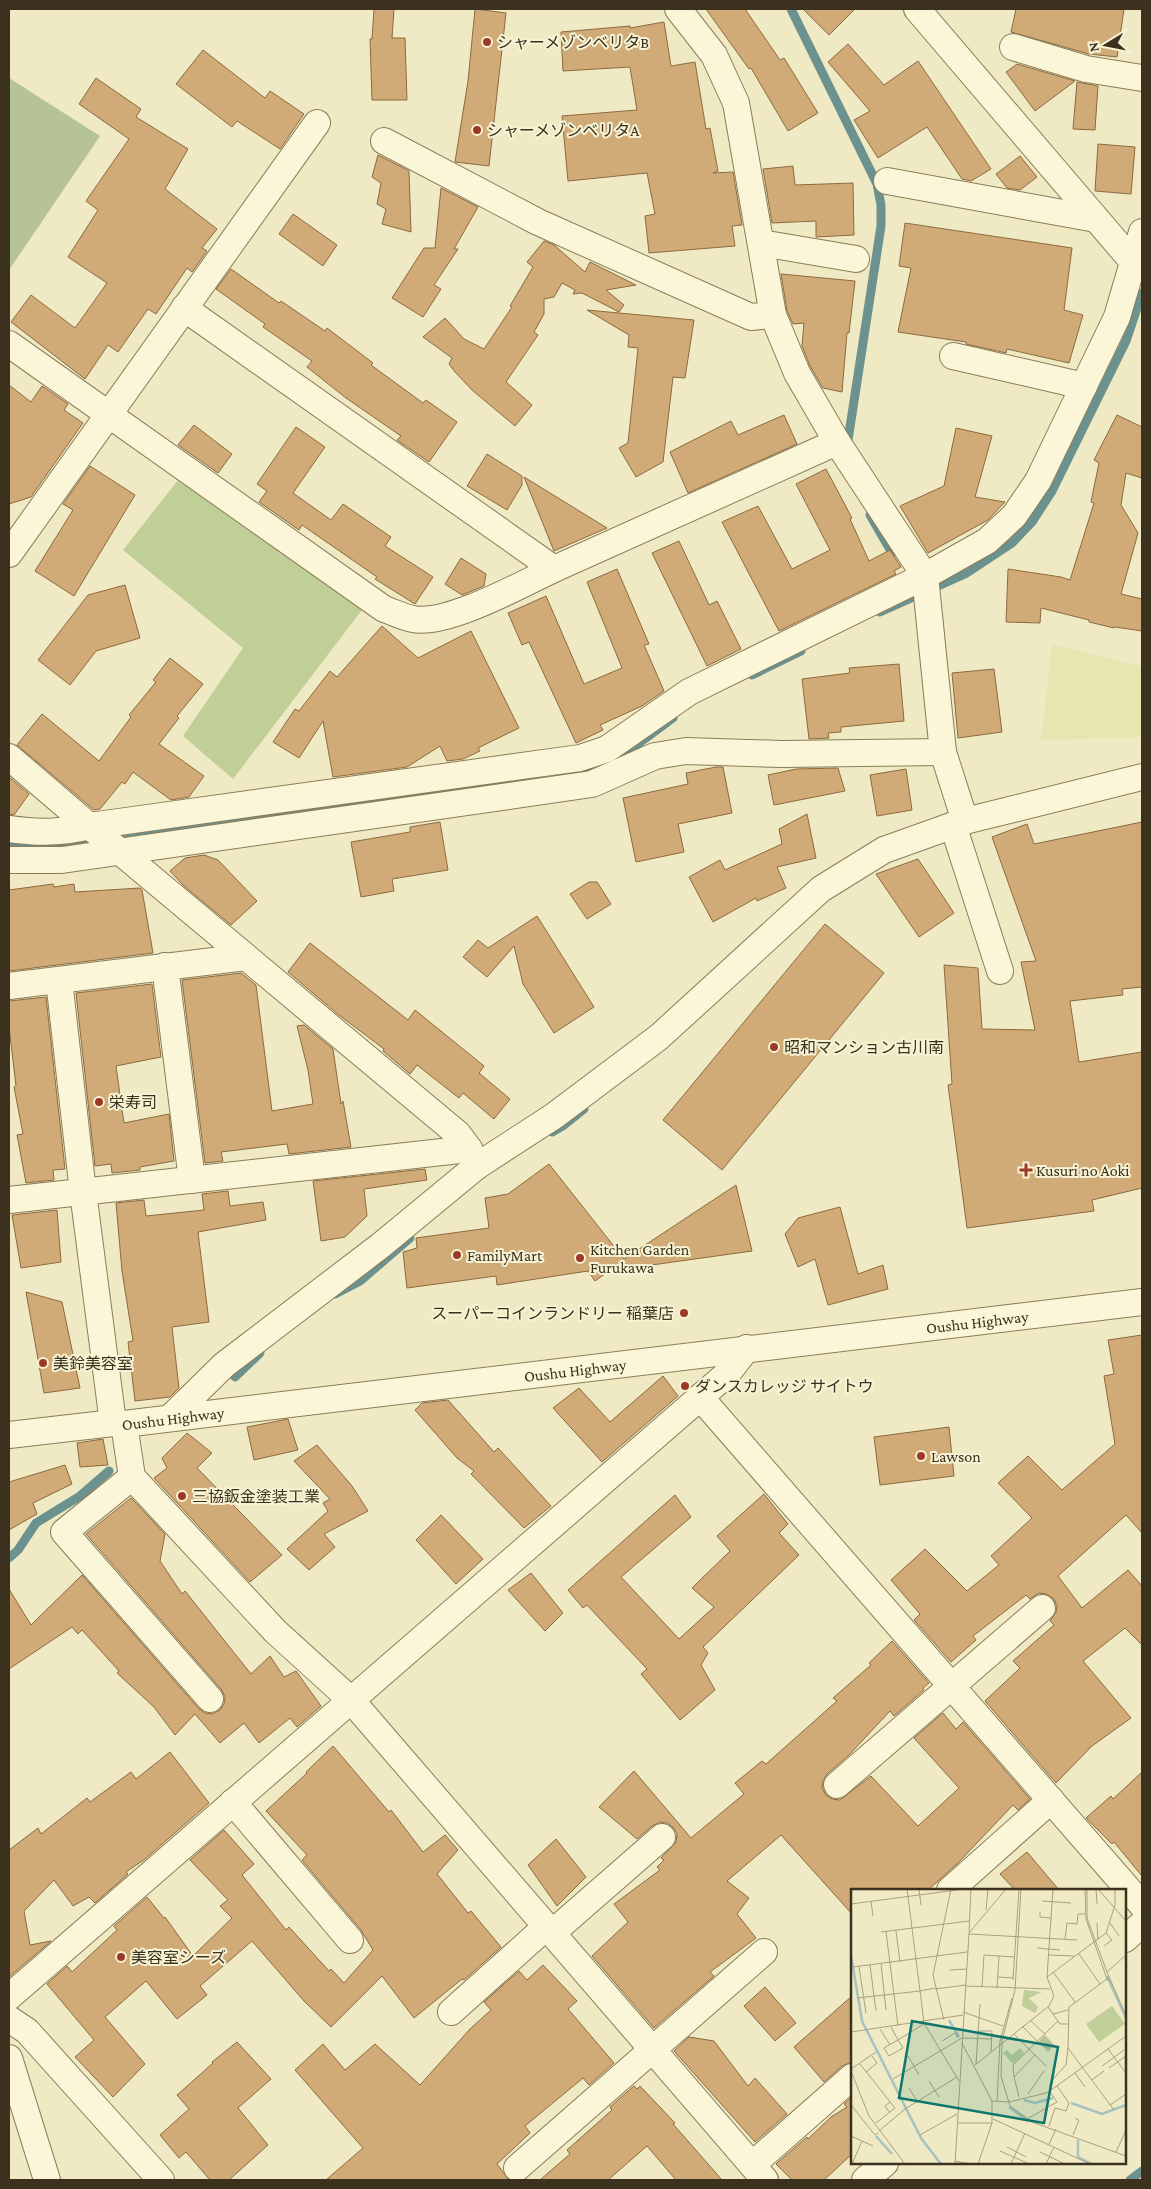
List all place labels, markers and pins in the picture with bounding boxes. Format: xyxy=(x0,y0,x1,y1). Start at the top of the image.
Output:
place label: シャーメゾンベリタB xyxy=(497,34,649,51)
marker: シャーメゾンベリタB xyxy=(481,36,493,48)
place label: シャーメゾンベリタA xyxy=(487,122,640,139)
marker: シャーメゾンベリタA xyxy=(471,124,483,136)
place label: 昭和マンション古川南 xyxy=(784,1039,944,1056)
marker: 昭和マンション古川南 xyxy=(768,1041,780,1053)
place label: 栄寿司 xyxy=(109,1094,157,1111)
marker: 栄寿司 xyxy=(93,1096,105,1108)
place label: Kusuri no Aoki xyxy=(1036,1162,1129,1179)
marker: Kusuri no Aoki xyxy=(1020,1164,1032,1176)
place label: Kitchen Garden Furukawa xyxy=(590,1241,690,1276)
place label: FamilyMart xyxy=(467,1247,543,1265)
marker: FamilyMart xyxy=(451,1249,463,1261)
marker: Kitchen Garden Furukawa xyxy=(574,1252,586,1264)
place label: スーパーコインランドリー 稲葉店 xyxy=(431,1305,674,1322)
marker: スーパーコインランドリー 稲葉店 xyxy=(678,1307,690,1319)
place label: 美鈴美容室 xyxy=(53,1355,133,1372)
marker: 美鈴美容室 xyxy=(37,1357,49,1369)
place label: ダンスカレッジ サイトウ xyxy=(695,1378,874,1395)
marker: ダンスカレッジ サイトウ xyxy=(679,1380,691,1392)
place label: Lawson xyxy=(931,1448,981,1465)
marker: Lawson xyxy=(915,1450,927,1462)
place label: 三協鈑金塗装工業 xyxy=(192,1488,320,1505)
marker: 三協鈑金塗装工業 xyxy=(176,1490,188,1502)
place label: 美容室シーズ xyxy=(131,1949,226,1966)
marker: 美容室シーズ xyxy=(115,1951,127,1963)

